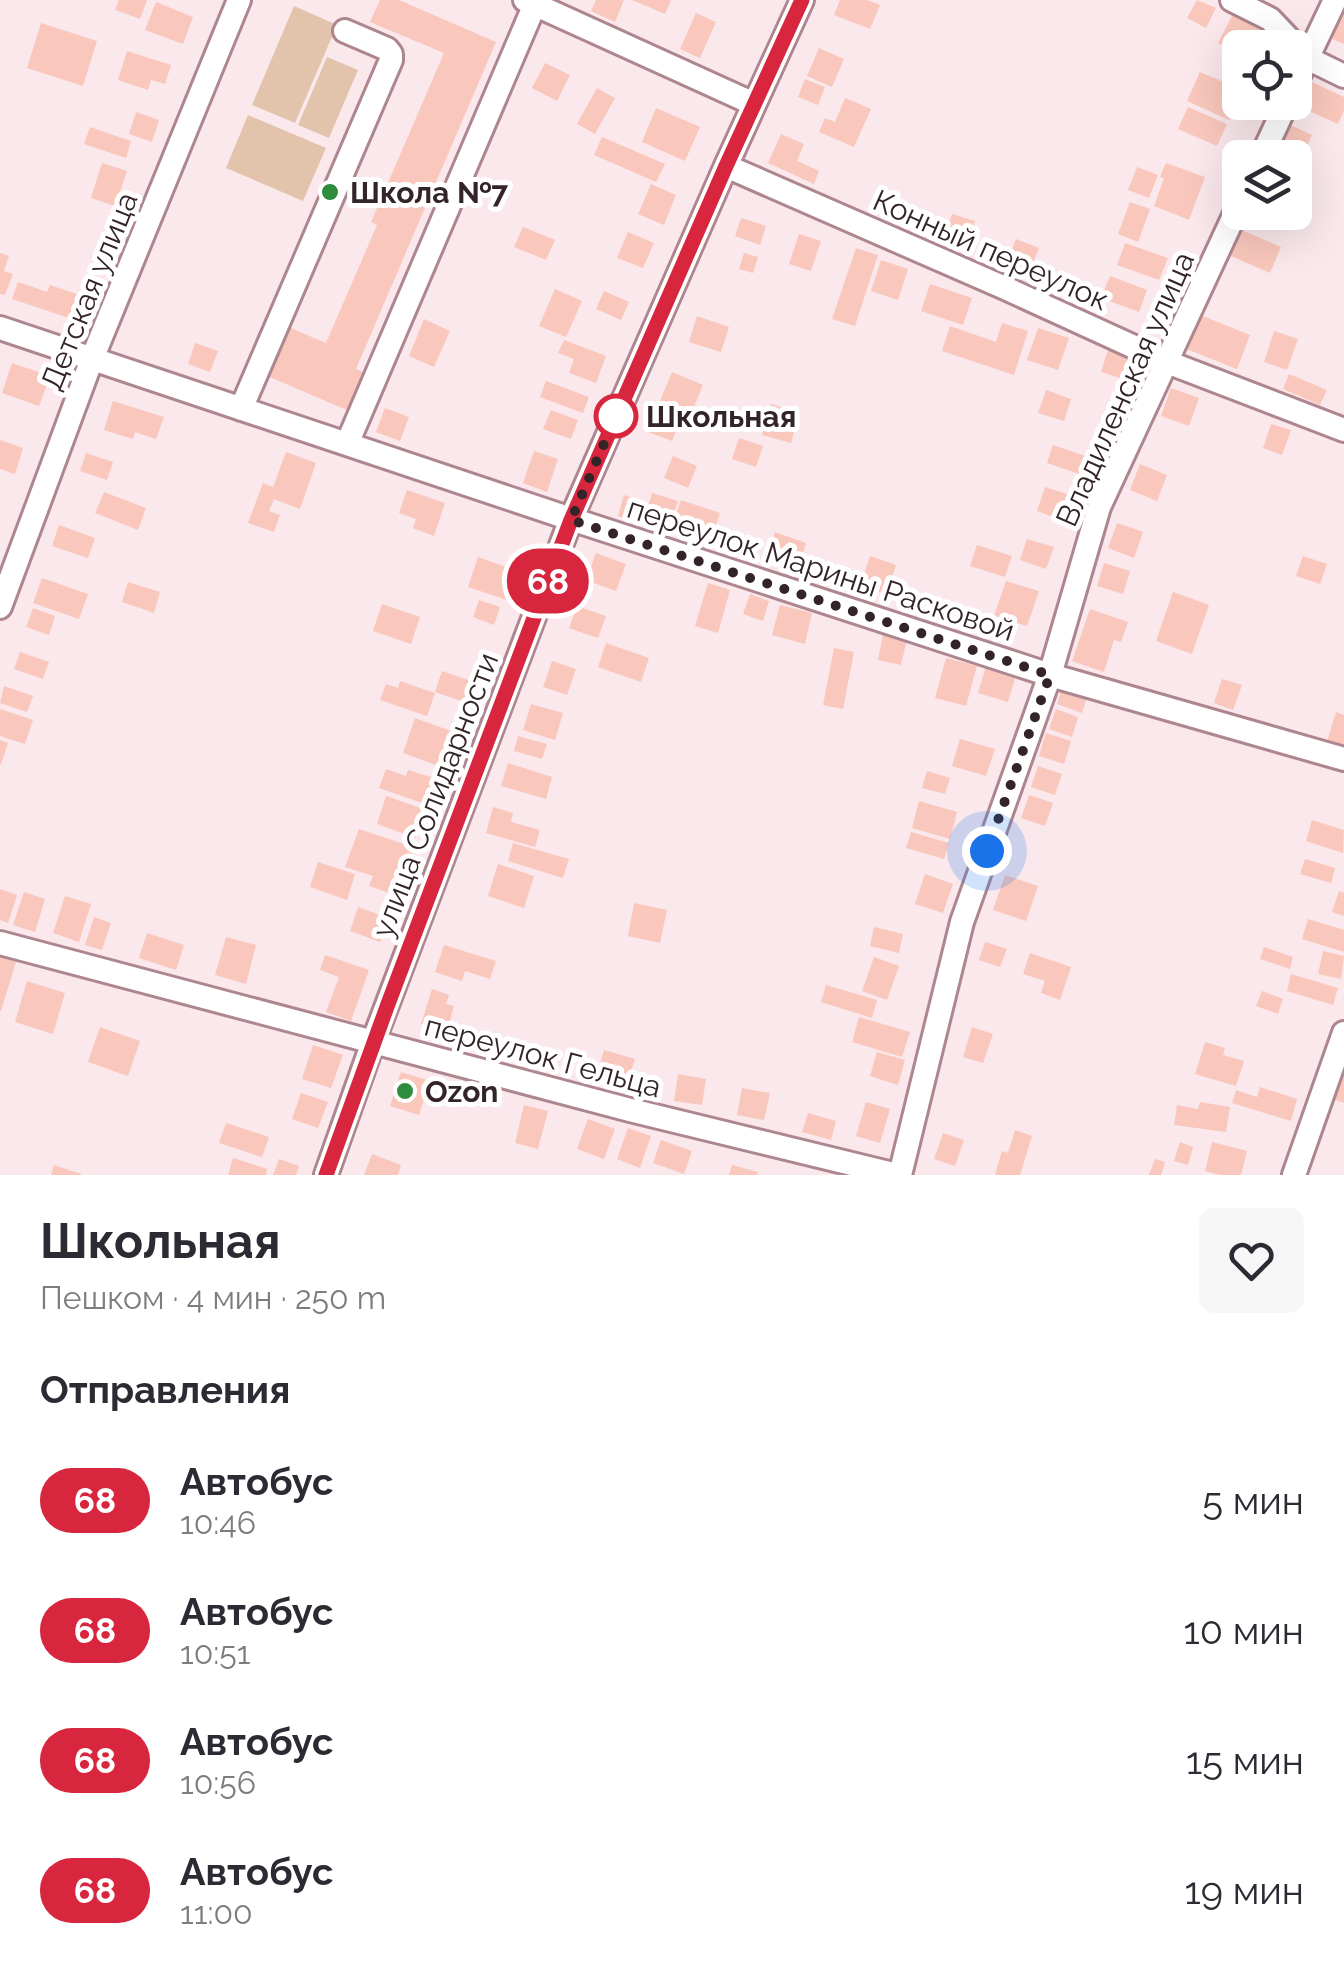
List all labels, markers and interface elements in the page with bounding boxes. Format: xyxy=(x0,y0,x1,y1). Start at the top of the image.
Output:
map controls xyxy=(1222,30,1312,230)
button: locate xyxy=(1222,30,1312,120)
button: layers xyxy=(1222,140,1312,230)
place label: Школа №7 xyxy=(350,175,508,210)
marker: Школа №7 xyxy=(319,181,341,203)
street label: Конный переулок xyxy=(868,182,1114,318)
street label: Детская улица xyxy=(33,187,145,395)
street label: Владиленская улица xyxy=(1049,246,1201,532)
marker: Школьная xyxy=(595,395,637,437)
place label: Школьная xyxy=(646,399,796,434)
street label: переулок Марины Расковой xyxy=(623,490,1019,648)
line badge: 68 xyxy=(503,548,593,614)
text: 68 xyxy=(527,561,569,602)
street label: улица Солидарности xyxy=(365,648,505,942)
your location xyxy=(962,826,1012,876)
street label: переулок Гельца xyxy=(421,1008,665,1104)
place label: Ozon xyxy=(425,1074,498,1109)
marker: Ozon xyxy=(394,1080,416,1102)
button: heart xyxy=(1199,1208,1304,1313)
text: Школьная xyxy=(40,1213,280,1269)
text: Пешком · 4 мин · 250 m xyxy=(40,1279,386,1316)
text: Отправления xyxy=(40,1367,290,1412)
text: Автобус xyxy=(180,1459,334,1504)
text: 5 мин xyxy=(1202,1478,1304,1523)
text: 68 xyxy=(74,1480,116,1521)
text: 10:46 xyxy=(180,1504,256,1541)
text: Автобус xyxy=(180,1589,334,1634)
text: 10 мин xyxy=(1183,1608,1304,1653)
text: 68 xyxy=(74,1610,116,1651)
text: 10:51 xyxy=(180,1634,250,1671)
text: Автобус xyxy=(180,1719,334,1764)
text: 15 мин xyxy=(1186,1738,1304,1783)
text: 68 xyxy=(74,1740,116,1781)
text: 10:56 xyxy=(180,1764,256,1801)
text: Автобус xyxy=(180,1849,334,1894)
text: 19 мин xyxy=(1184,1868,1304,1913)
text: 68 xyxy=(74,1870,116,1911)
text: 11:00 xyxy=(180,1894,253,1931)

